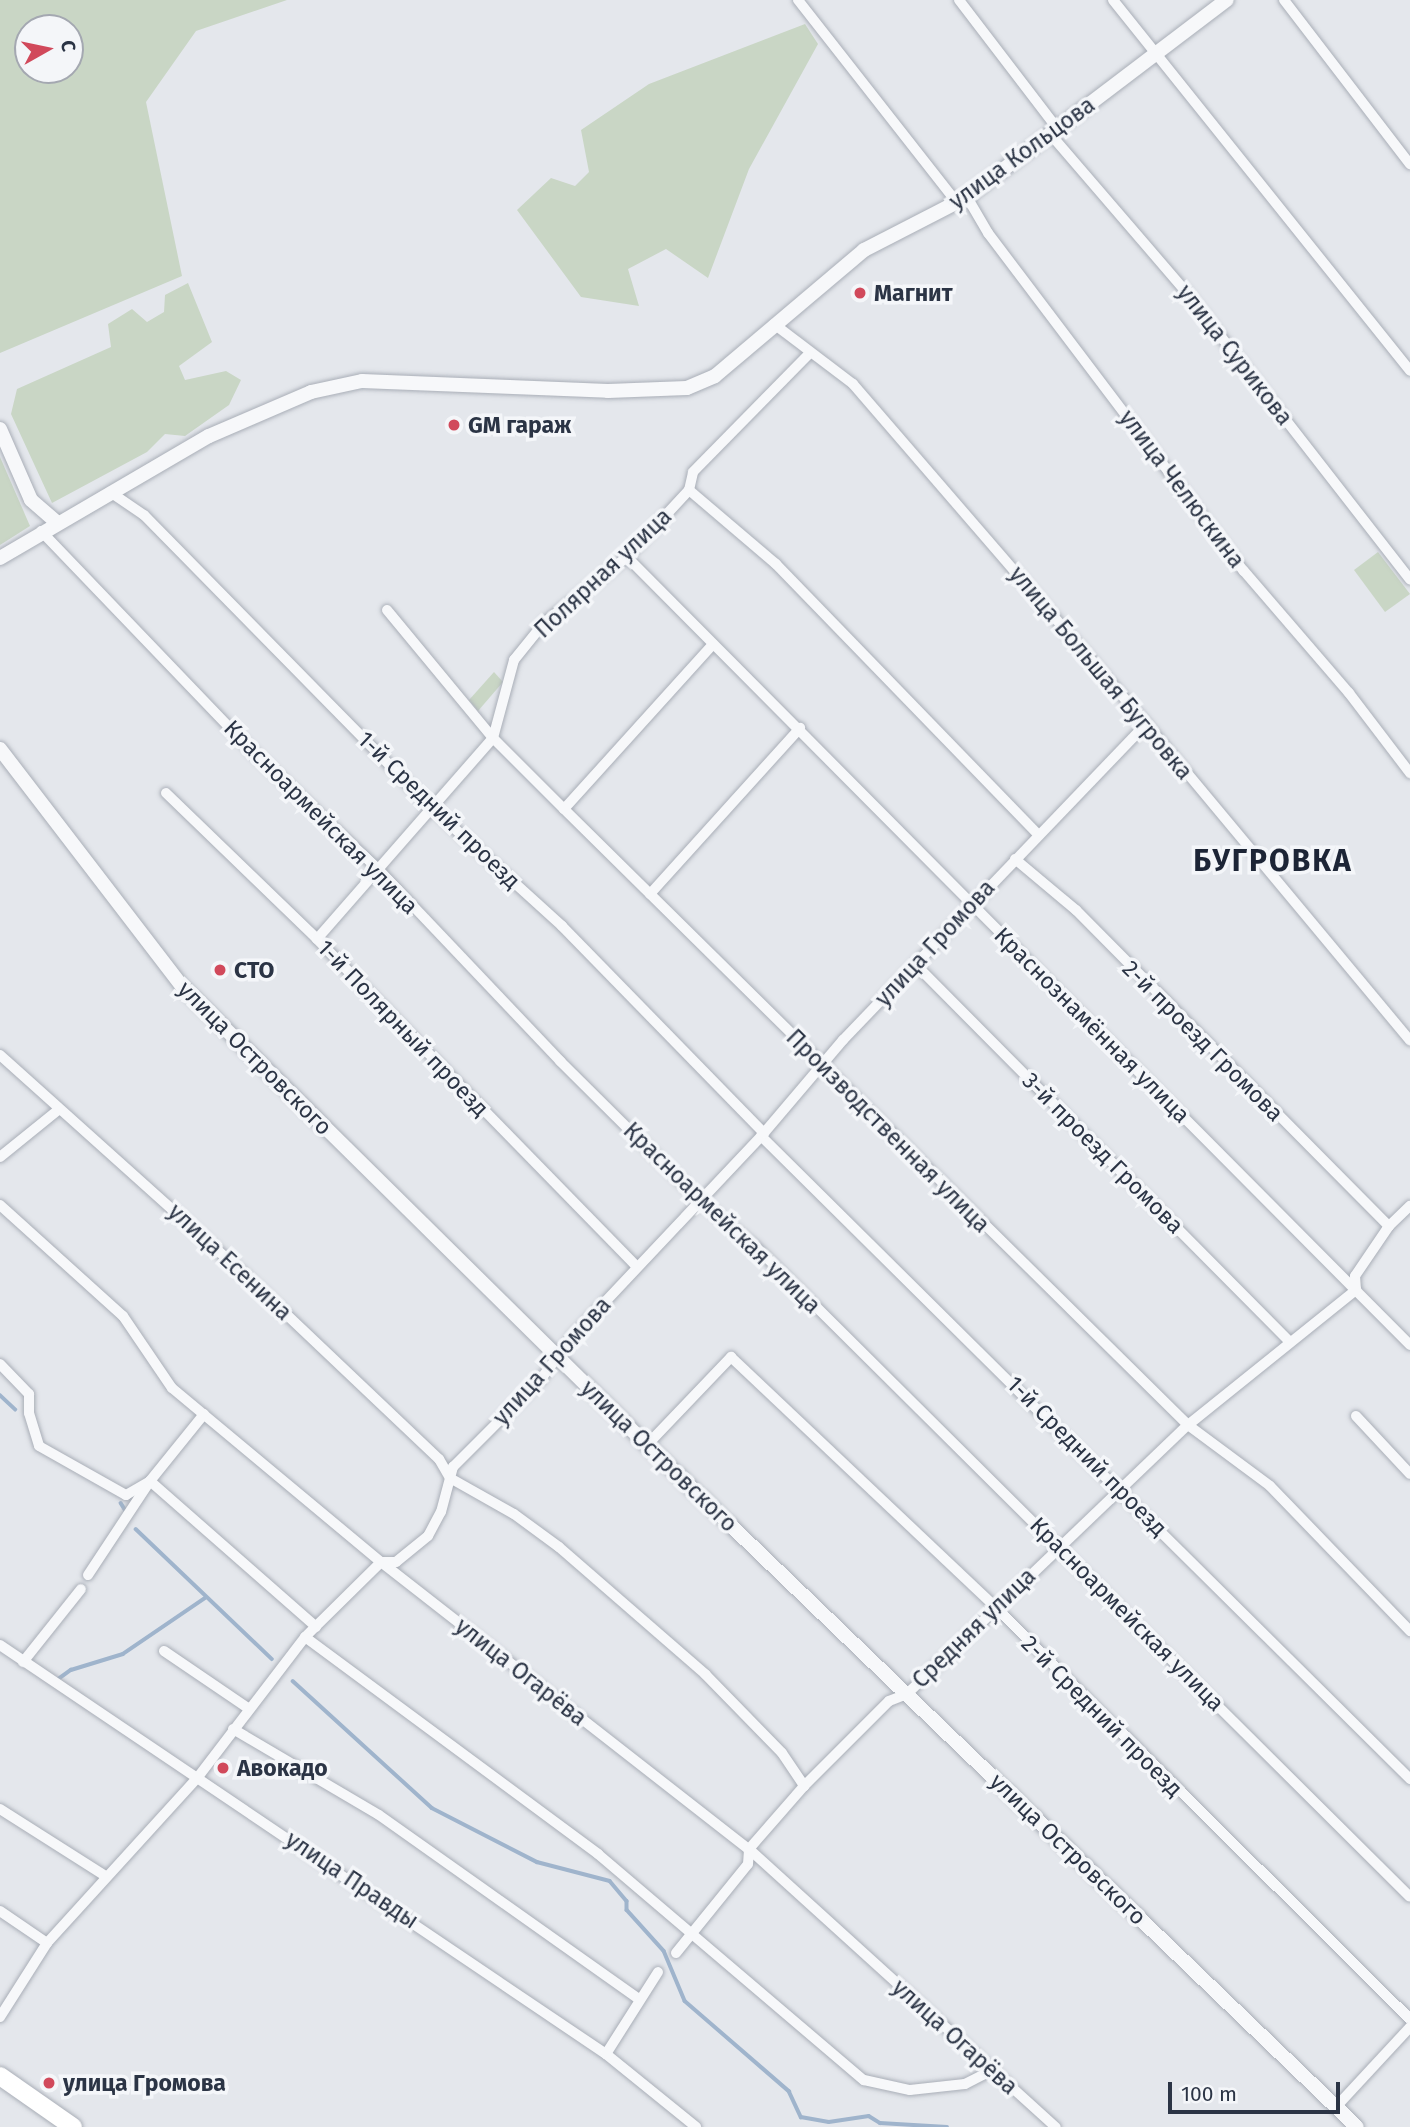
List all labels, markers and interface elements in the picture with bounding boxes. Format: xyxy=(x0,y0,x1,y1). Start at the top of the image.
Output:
north arrow xyxy=(14,14,84,84)
text: С xyxy=(56,39,80,53)
street label: улица Кольцова xyxy=(944,91,1100,215)
place label: Магнит xyxy=(874,279,953,307)
street label: улица Сурикова xyxy=(1171,279,1299,431)
marker: Магнит xyxy=(852,285,868,301)
street label: улица Челюскина xyxy=(1114,405,1250,573)
place label: GM гараж xyxy=(468,411,572,439)
marker: GM гараж xyxy=(446,417,462,433)
street label: Полярная улица xyxy=(529,502,677,644)
street label: улица Большая Бугровка xyxy=(1004,561,1198,785)
street label: Красноармейская улица xyxy=(218,714,424,920)
street label: 1-й Средний проезд xyxy=(352,725,526,895)
district label: БУГРОВКА xyxy=(1194,843,1352,879)
street label: улица Громова xyxy=(869,874,1001,1012)
street label: Краснознамённая улица xyxy=(988,921,1196,1129)
street label: 1-й Полярный проезд xyxy=(312,934,494,1122)
street label: 2-й проезд Громова xyxy=(1117,955,1289,1127)
place label: СТО xyxy=(234,956,275,984)
marker: СТО xyxy=(212,962,228,978)
street label: улица Островского xyxy=(172,975,338,1141)
street label: Производственная улица xyxy=(781,1024,995,1238)
street label: 3-й проезд Громова xyxy=(1017,1067,1189,1239)
street label: Красноармейская улица xyxy=(618,1117,826,1319)
street label: улица Есенина xyxy=(163,1198,297,1326)
street label: улица Громова xyxy=(487,1291,617,1431)
street label: 1-й Средний проезд xyxy=(1001,1370,1173,1542)
street label: улица Островского xyxy=(575,1374,743,1538)
street label: Красноармейская улица xyxy=(1024,1511,1230,1717)
street label: Средняя улица xyxy=(907,1562,1041,1694)
street label: улица Огарёва xyxy=(450,1612,592,1732)
street label: 2-й Средний проезд xyxy=(1016,1630,1188,1802)
place label: Авокадо xyxy=(237,1754,328,1782)
marker: Авокадо xyxy=(215,1760,231,1776)
street label: улица Островского xyxy=(984,1767,1152,1931)
street label: улица Правды xyxy=(280,1825,424,1935)
street label: улица Огарёва xyxy=(887,1974,1023,2100)
scale bar xyxy=(1172,2068,1344,2112)
place label: улица Громова xyxy=(63,2069,226,2097)
marker: улица Громова xyxy=(41,2075,57,2091)
text: 100 m xyxy=(1181,2081,1237,2107)

